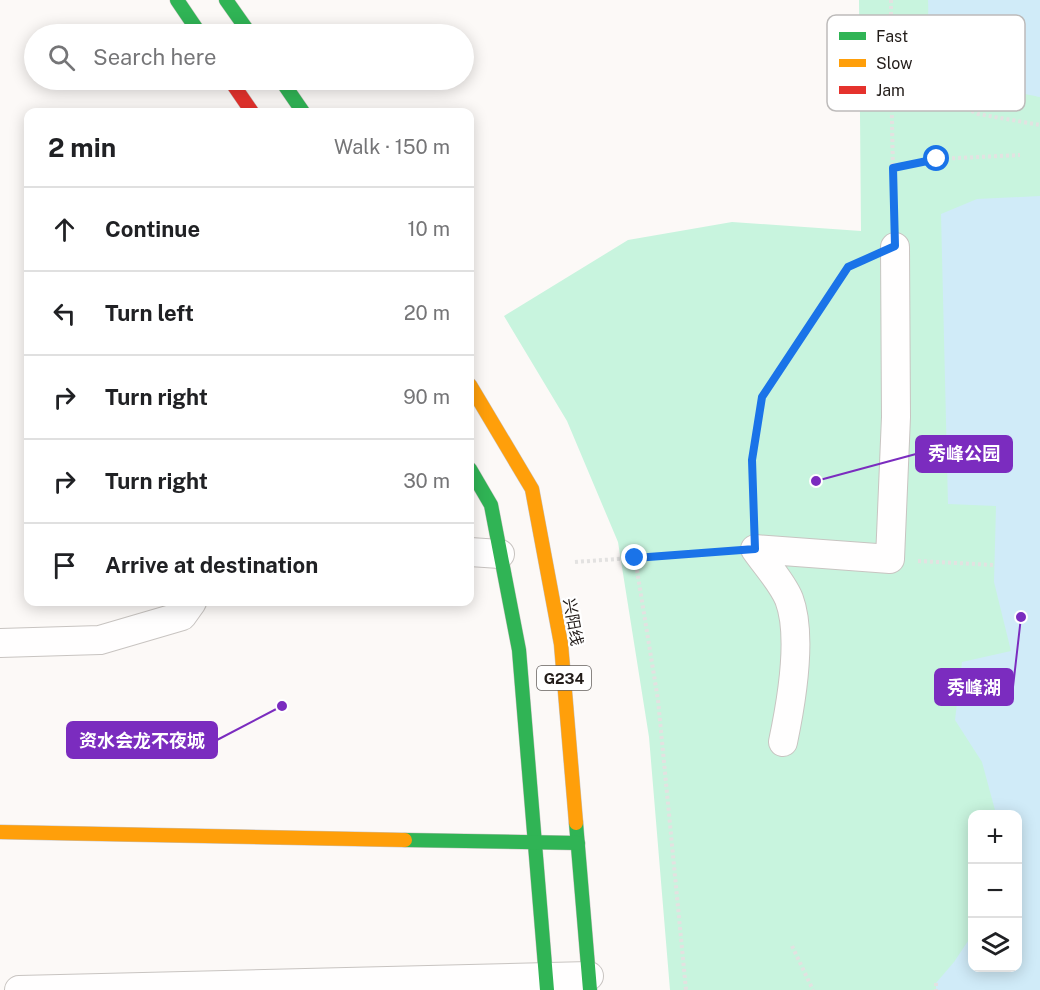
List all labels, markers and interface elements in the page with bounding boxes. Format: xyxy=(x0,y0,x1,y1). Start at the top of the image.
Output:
legend xyxy=(827,15,1025,111)
search box xyxy=(24,24,474,90)
text: Fast xyxy=(876,27,908,46)
icon: search xyxy=(45,41,78,74)
text: Search here xyxy=(93,44,217,70)
text: Slow xyxy=(876,54,913,73)
text: Jam xyxy=(876,81,905,100)
text: 2 min xyxy=(48,132,116,163)
text: Walk · 150 m xyxy=(334,135,450,159)
route start xyxy=(923,145,949,171)
icon: ahead xyxy=(48,213,81,246)
text: Continue xyxy=(105,216,200,242)
text: 10 m xyxy=(407,217,450,241)
icon: left xyxy=(48,297,81,330)
text: Turn left xyxy=(105,300,194,326)
text: 20 m xyxy=(404,301,450,325)
icon: right xyxy=(48,381,81,414)
text: Turn right xyxy=(105,384,208,410)
text: 90 m xyxy=(403,385,450,409)
callout: 秀峰公园 xyxy=(916,436,1012,472)
text: 秀峰公园 xyxy=(928,443,1000,464)
icon: right xyxy=(48,465,81,498)
text: Turn right xyxy=(105,468,208,494)
text: 30 m xyxy=(403,469,450,493)
route end xyxy=(621,544,647,570)
icon: arrive xyxy=(48,549,81,582)
text: Arrive at destination xyxy=(105,552,318,578)
street label: 兴阳线 xyxy=(559,597,587,647)
road number: G234 xyxy=(537,666,591,690)
callout: 秀峰湖 xyxy=(935,669,1013,705)
text: 秀峰湖 xyxy=(947,677,1001,698)
callout: 资水会龙不夜城 xyxy=(67,722,217,758)
text: 资水会龙不夜城 xyxy=(79,730,205,751)
map controls xyxy=(968,810,1022,972)
button: + xyxy=(968,810,1022,864)
button: − xyxy=(968,864,1022,918)
button: layers xyxy=(968,918,1022,972)

